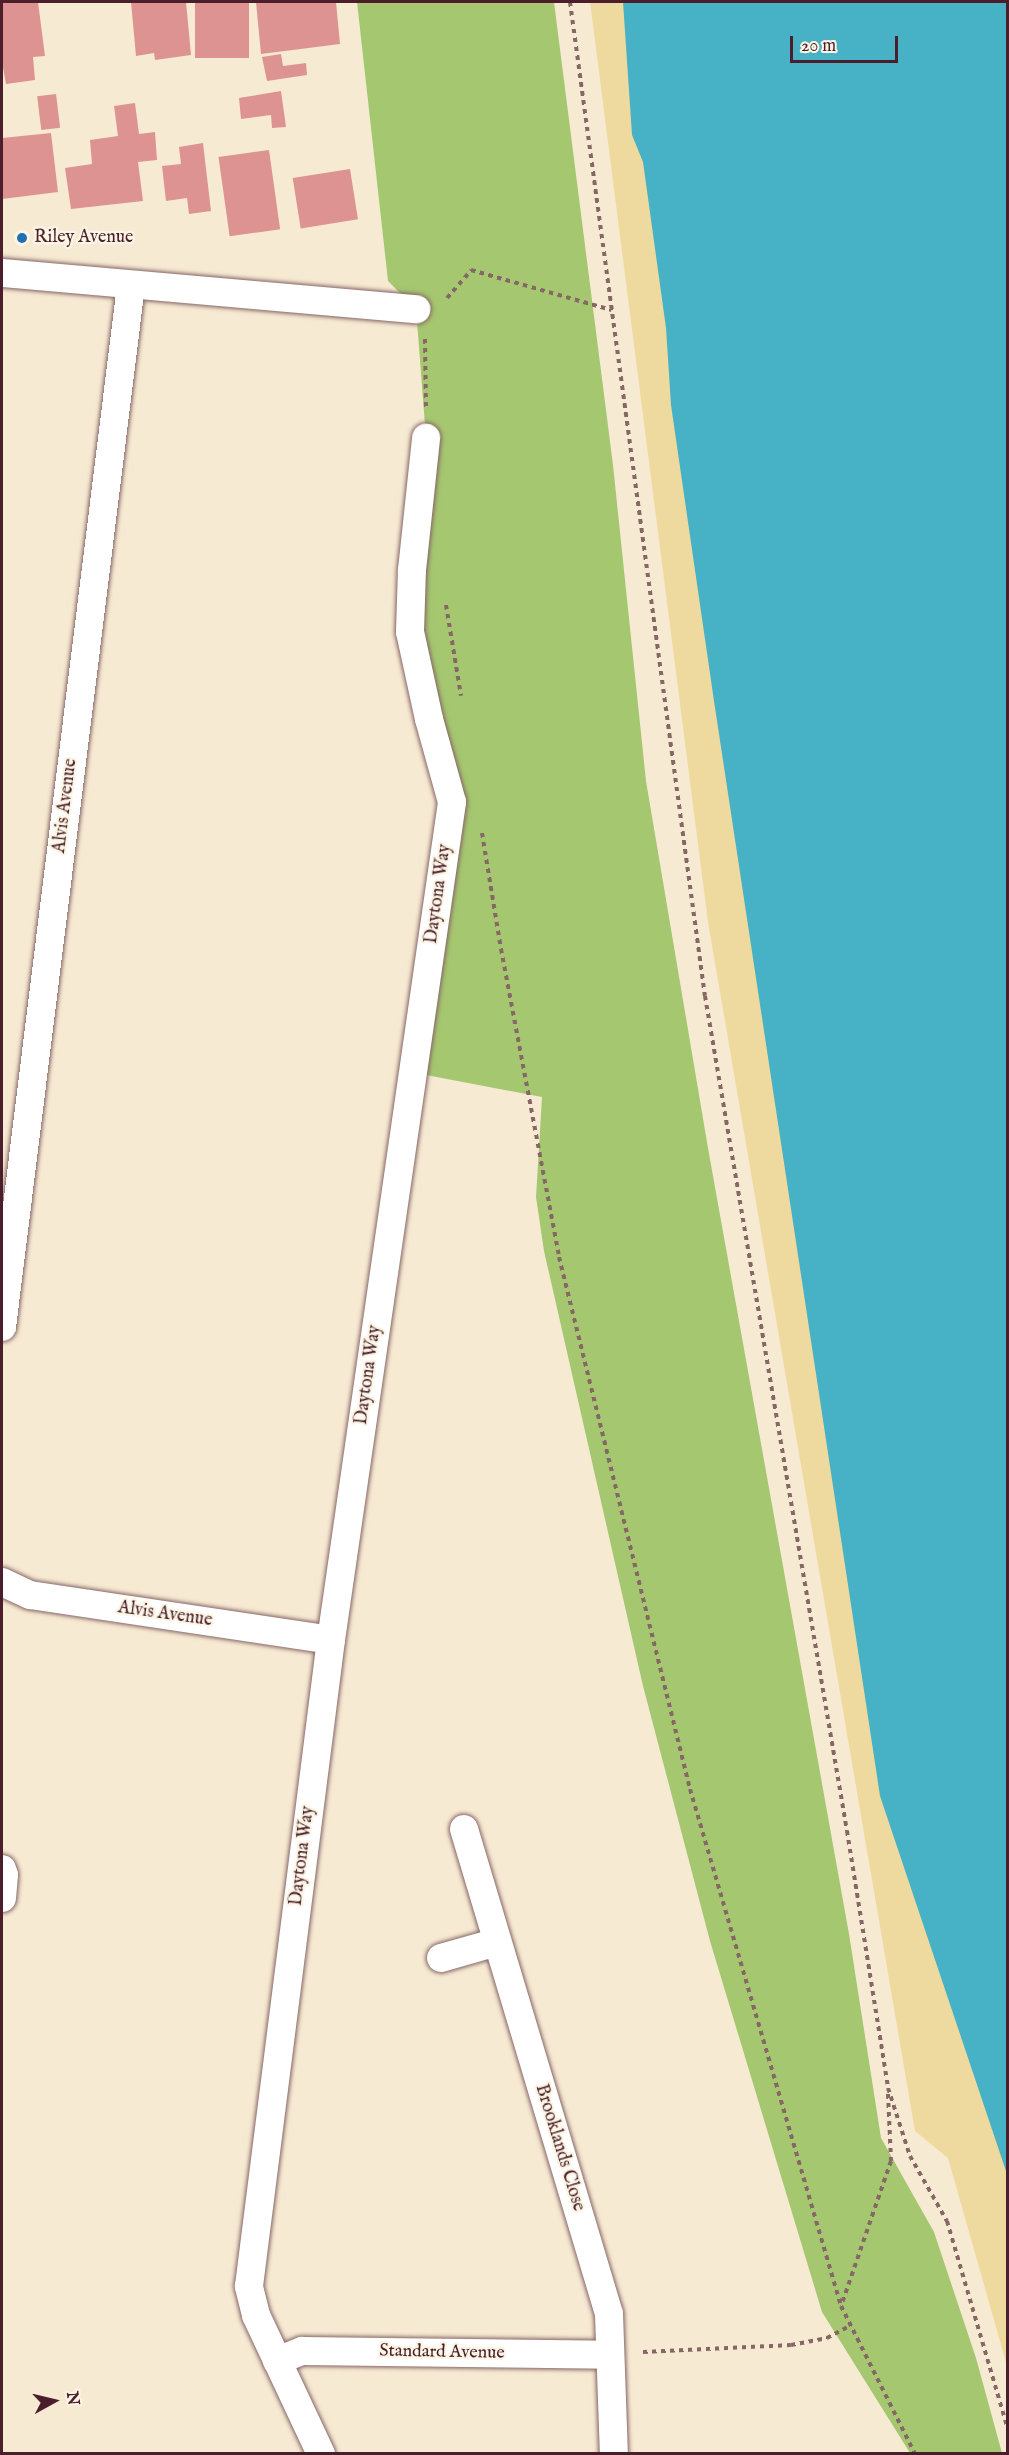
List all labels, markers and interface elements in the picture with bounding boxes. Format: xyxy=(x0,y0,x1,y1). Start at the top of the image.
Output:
scale bar xyxy=(793,24,901,62)
text: 20 m xyxy=(801,35,836,58)
place label: Riley Avenue xyxy=(34,227,133,249)
marker: Riley Avenue xyxy=(15,231,29,245)
street label: Alvis Avenue xyxy=(49,758,83,854)
street label: Daytona Way xyxy=(421,843,457,945)
street label: Daytona Way xyxy=(351,1324,387,1426)
street label: Alvis Avenue xyxy=(116,1598,214,1632)
street label: Daytona Way xyxy=(286,1805,320,1907)
street label: Brooklands Close xyxy=(529,2082,589,2214)
street label: Standard Avenue xyxy=(379,2341,505,2365)
north arrow xyxy=(24,2371,84,2431)
text: N xyxy=(61,2390,83,2407)

